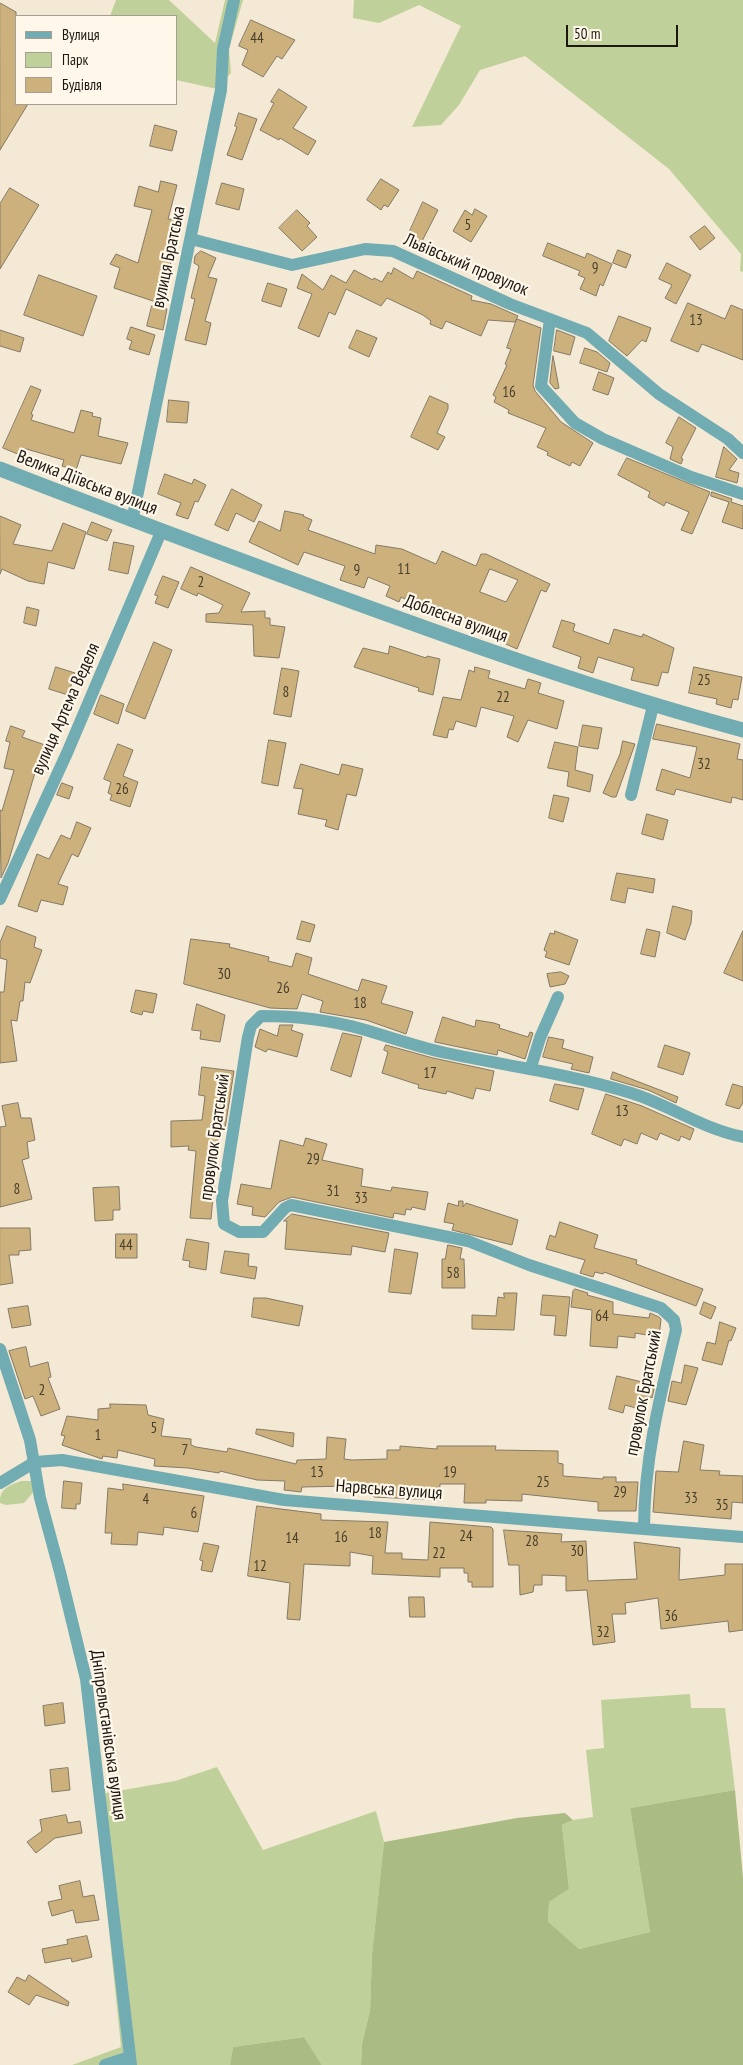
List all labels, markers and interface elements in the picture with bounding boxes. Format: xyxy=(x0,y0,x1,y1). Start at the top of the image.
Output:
legend xyxy=(15,15,178,105)
scale bar xyxy=(568,15,680,47)
text: 50 m xyxy=(574,24,600,43)
text: Вулиця xyxy=(62,25,100,44)
house number: 44 xyxy=(250,30,264,48)
text: Парк xyxy=(62,50,88,69)
text: Будівля xyxy=(62,75,102,94)
street label: вулиця Братська xyxy=(148,204,190,310)
house number: 5 xyxy=(465,217,471,235)
street label: Львівський провулок xyxy=(400,229,532,301)
house number: 9 xyxy=(592,260,598,278)
house number: 13 xyxy=(689,312,703,330)
house number: 16 xyxy=(502,384,516,402)
street label: Велика Діївська вулиця xyxy=(14,446,160,520)
house number: 11 xyxy=(397,561,411,579)
house number: 9 xyxy=(354,562,360,580)
house number: 2 xyxy=(198,574,204,592)
street label: Доблесна вулиця xyxy=(401,590,511,648)
street label: вулиця Артема Веделя xyxy=(27,640,105,778)
house number: 25 xyxy=(697,672,711,690)
house number: 8 xyxy=(283,684,289,702)
house number: 22 xyxy=(496,689,510,707)
house number: 32 xyxy=(697,756,711,774)
house number: 26 xyxy=(115,781,129,799)
house number: 30 xyxy=(217,966,231,984)
house number: 26 xyxy=(276,980,290,998)
house number: 18 xyxy=(353,995,367,1013)
house number: 17 xyxy=(423,1065,437,1083)
street label: провулок Братський xyxy=(195,1072,235,1202)
house number: 13 xyxy=(615,1103,629,1121)
house number: 29 xyxy=(306,1151,320,1169)
house number: 8 xyxy=(14,1181,20,1199)
house number: 31 xyxy=(326,1183,340,1201)
house number: 33 xyxy=(354,1190,368,1208)
house number: 44 xyxy=(119,1237,133,1255)
house number: 58 xyxy=(446,1265,460,1283)
house number: 64 xyxy=(595,1308,609,1326)
street label: провулок Братський xyxy=(621,1328,667,1458)
house number: 2 xyxy=(39,1382,45,1400)
house number: 5 xyxy=(151,1420,157,1438)
house number: 1 xyxy=(95,1427,101,1445)
house number: 7 xyxy=(182,1442,188,1460)
house number: 13 xyxy=(310,1464,324,1482)
house number: 19 xyxy=(443,1464,457,1482)
house number: 25 xyxy=(536,1474,550,1492)
street label: Нарвська вулиця xyxy=(335,1475,443,1505)
house number: 29 xyxy=(613,1484,627,1502)
house number: 33 xyxy=(684,1490,698,1508)
house number: 4 xyxy=(143,1491,149,1509)
house number: 35 xyxy=(715,1497,729,1515)
house number: 6 xyxy=(191,1505,197,1523)
house number: 18 xyxy=(368,1525,382,1543)
house number: 24 xyxy=(459,1528,473,1546)
house number: 16 xyxy=(334,1529,348,1547)
house number: 14 xyxy=(285,1530,299,1548)
house number: 28 xyxy=(525,1533,539,1551)
house number: 30 xyxy=(570,1543,584,1561)
house number: 22 xyxy=(432,1545,446,1563)
house number: 12 xyxy=(253,1558,267,1576)
house number: 36 xyxy=(664,1608,678,1626)
house number: 32 xyxy=(596,1624,610,1642)
street label: Дніпрельстанівська вулиця xyxy=(85,1649,131,1821)

